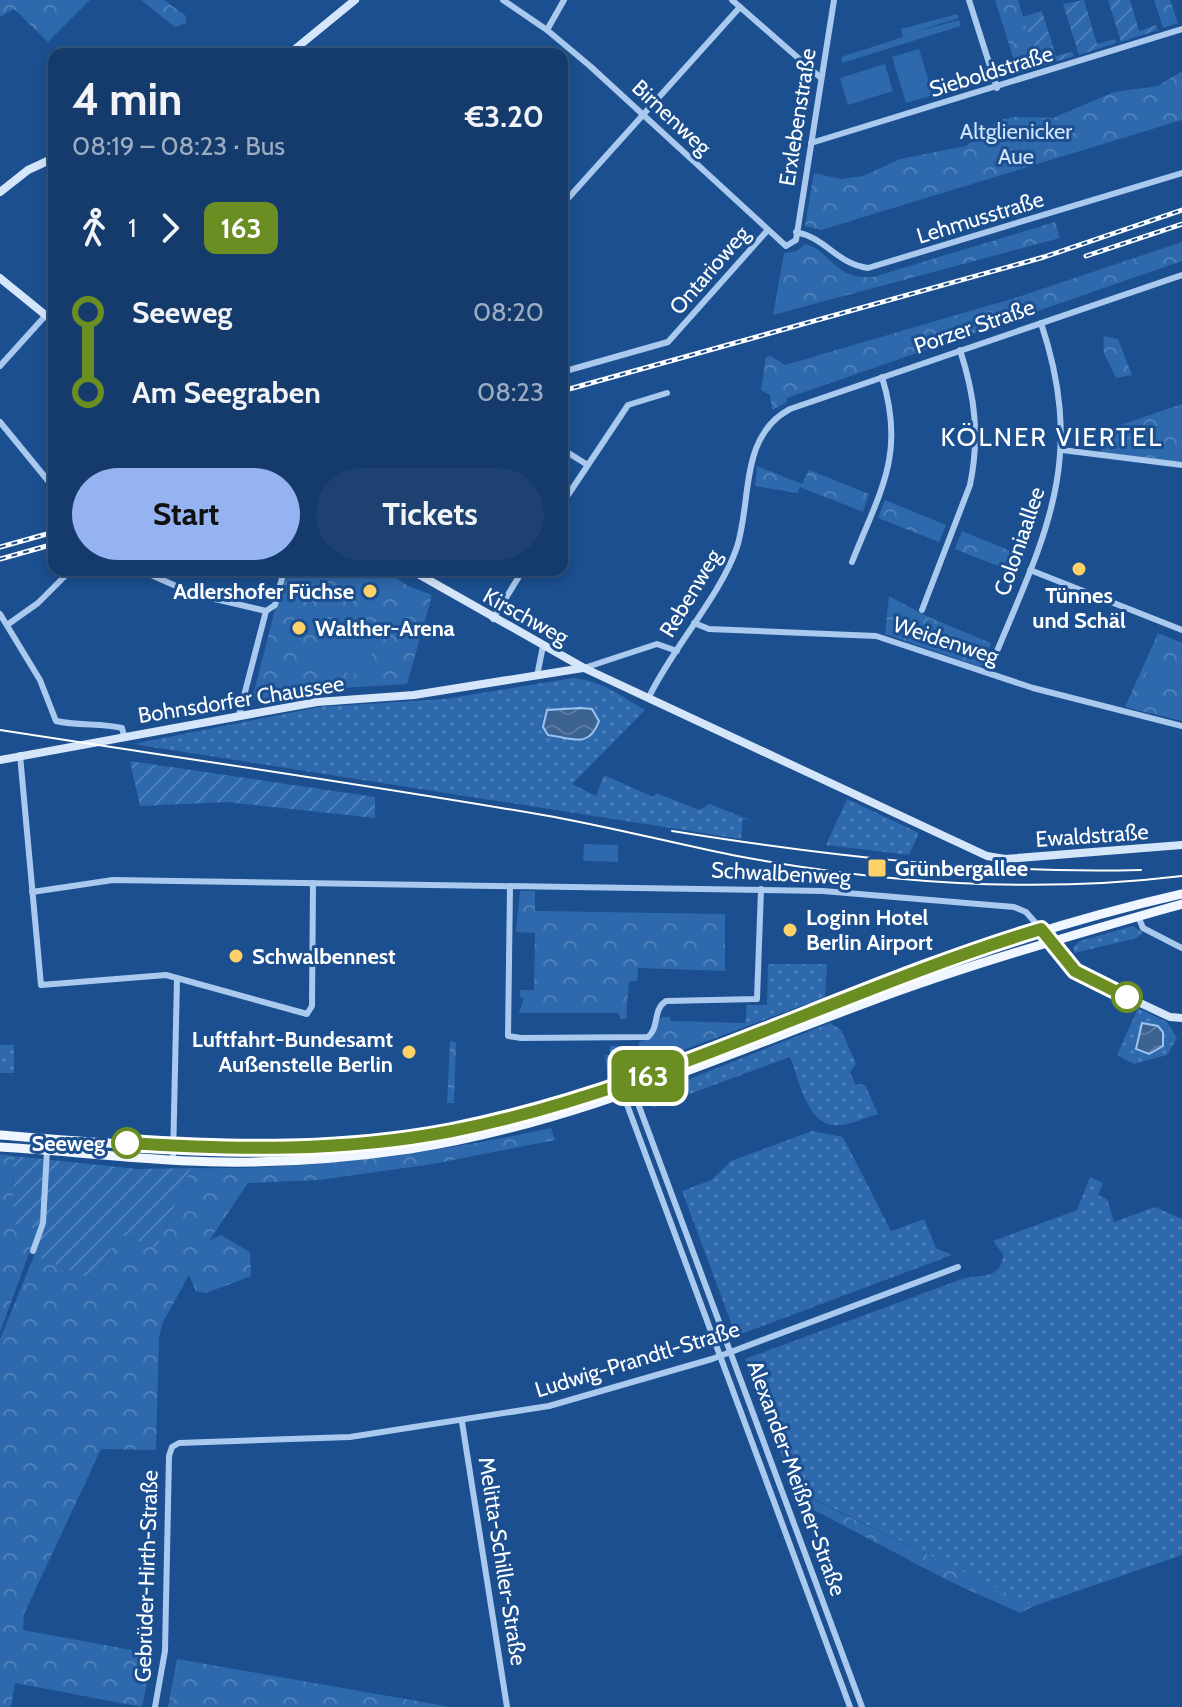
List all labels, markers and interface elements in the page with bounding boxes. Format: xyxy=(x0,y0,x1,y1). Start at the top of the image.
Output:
street label: Sieboldstraße xyxy=(926,40,1056,103)
street label: Erxlebenstraße xyxy=(773,46,822,188)
text: 4 min xyxy=(72,73,182,126)
street label: Birnenweg xyxy=(626,74,718,161)
text: €3.20 xyxy=(465,98,544,135)
park label: Altglienicker Aue xyxy=(960,118,1072,170)
text: 08:19 – 08:23 · Bus xyxy=(72,130,285,162)
street label: Lehmusstraße xyxy=(913,185,1047,250)
icon: walk xyxy=(72,206,116,250)
icon: forward xyxy=(148,206,192,250)
text: 163 xyxy=(220,211,262,245)
text: 1 xyxy=(128,212,136,244)
street label: Ontarioweg xyxy=(664,220,756,320)
street label: Porzer Straße xyxy=(910,293,1038,360)
text: Seeweg xyxy=(132,294,232,331)
text: 08:20 xyxy=(473,296,544,328)
text: Am Seegraben xyxy=(132,374,321,411)
text: 08:23 xyxy=(477,376,544,408)
district label: KÖLNER VIERTEL xyxy=(941,421,1163,453)
button: Start xyxy=(72,468,300,560)
button: Tickets xyxy=(316,468,544,560)
street label: Coloniaallee xyxy=(988,483,1051,599)
street label: Rebenweg xyxy=(654,544,728,642)
marker: Tünnes und Schäl xyxy=(1070,560,1088,578)
place label: Adlershofer Füchse xyxy=(173,578,354,605)
marker: Adlershofer Füchse xyxy=(361,582,379,600)
street label: Kirschweg xyxy=(478,582,574,651)
place label: Tünnes und Schäl xyxy=(1032,582,1126,634)
street label: Weidenweg xyxy=(890,611,1003,671)
place label: Walther-Arena xyxy=(315,615,455,642)
marker: Walther-Arena xyxy=(290,619,308,637)
street label: Bohnsdorfer Chaussee xyxy=(136,670,346,729)
street label: Ewaldstraße xyxy=(1035,818,1150,853)
place label: Grünbergallee xyxy=(895,855,1028,882)
street label: Schwalbenweg xyxy=(710,856,853,891)
marker: Grünbergallee xyxy=(866,857,888,879)
place label: Loginn Hotel Berlin Airport xyxy=(806,904,933,956)
marker: Loginn Hotel Berlin Airport xyxy=(781,921,799,939)
place label: Schwalbennest xyxy=(252,943,396,970)
marker: Schwalbennest xyxy=(227,947,245,965)
unlabelled marker xyxy=(1112,982,1142,1012)
place label: Luftfahrt-Bundesamt Außenstelle Berlin xyxy=(192,1026,393,1078)
marker: Luftfahrt-Bundesamt Außenstelle Berlin xyxy=(400,1043,418,1061)
line badge: 163 xyxy=(602,1050,694,1102)
text: 163 xyxy=(627,1059,669,1093)
marker: Seeweg xyxy=(112,1128,142,1158)
place label: Seeweg xyxy=(31,1130,105,1157)
street label: Ludwig-Prandtl-Straße xyxy=(532,1315,743,1403)
street label: Alexander-Meißner-Straße xyxy=(741,1357,852,1600)
street label: Melitta-Schiller-Straße xyxy=(473,1455,532,1667)
street label: Gebrüder-Hirth-Straße xyxy=(129,1469,164,1683)

